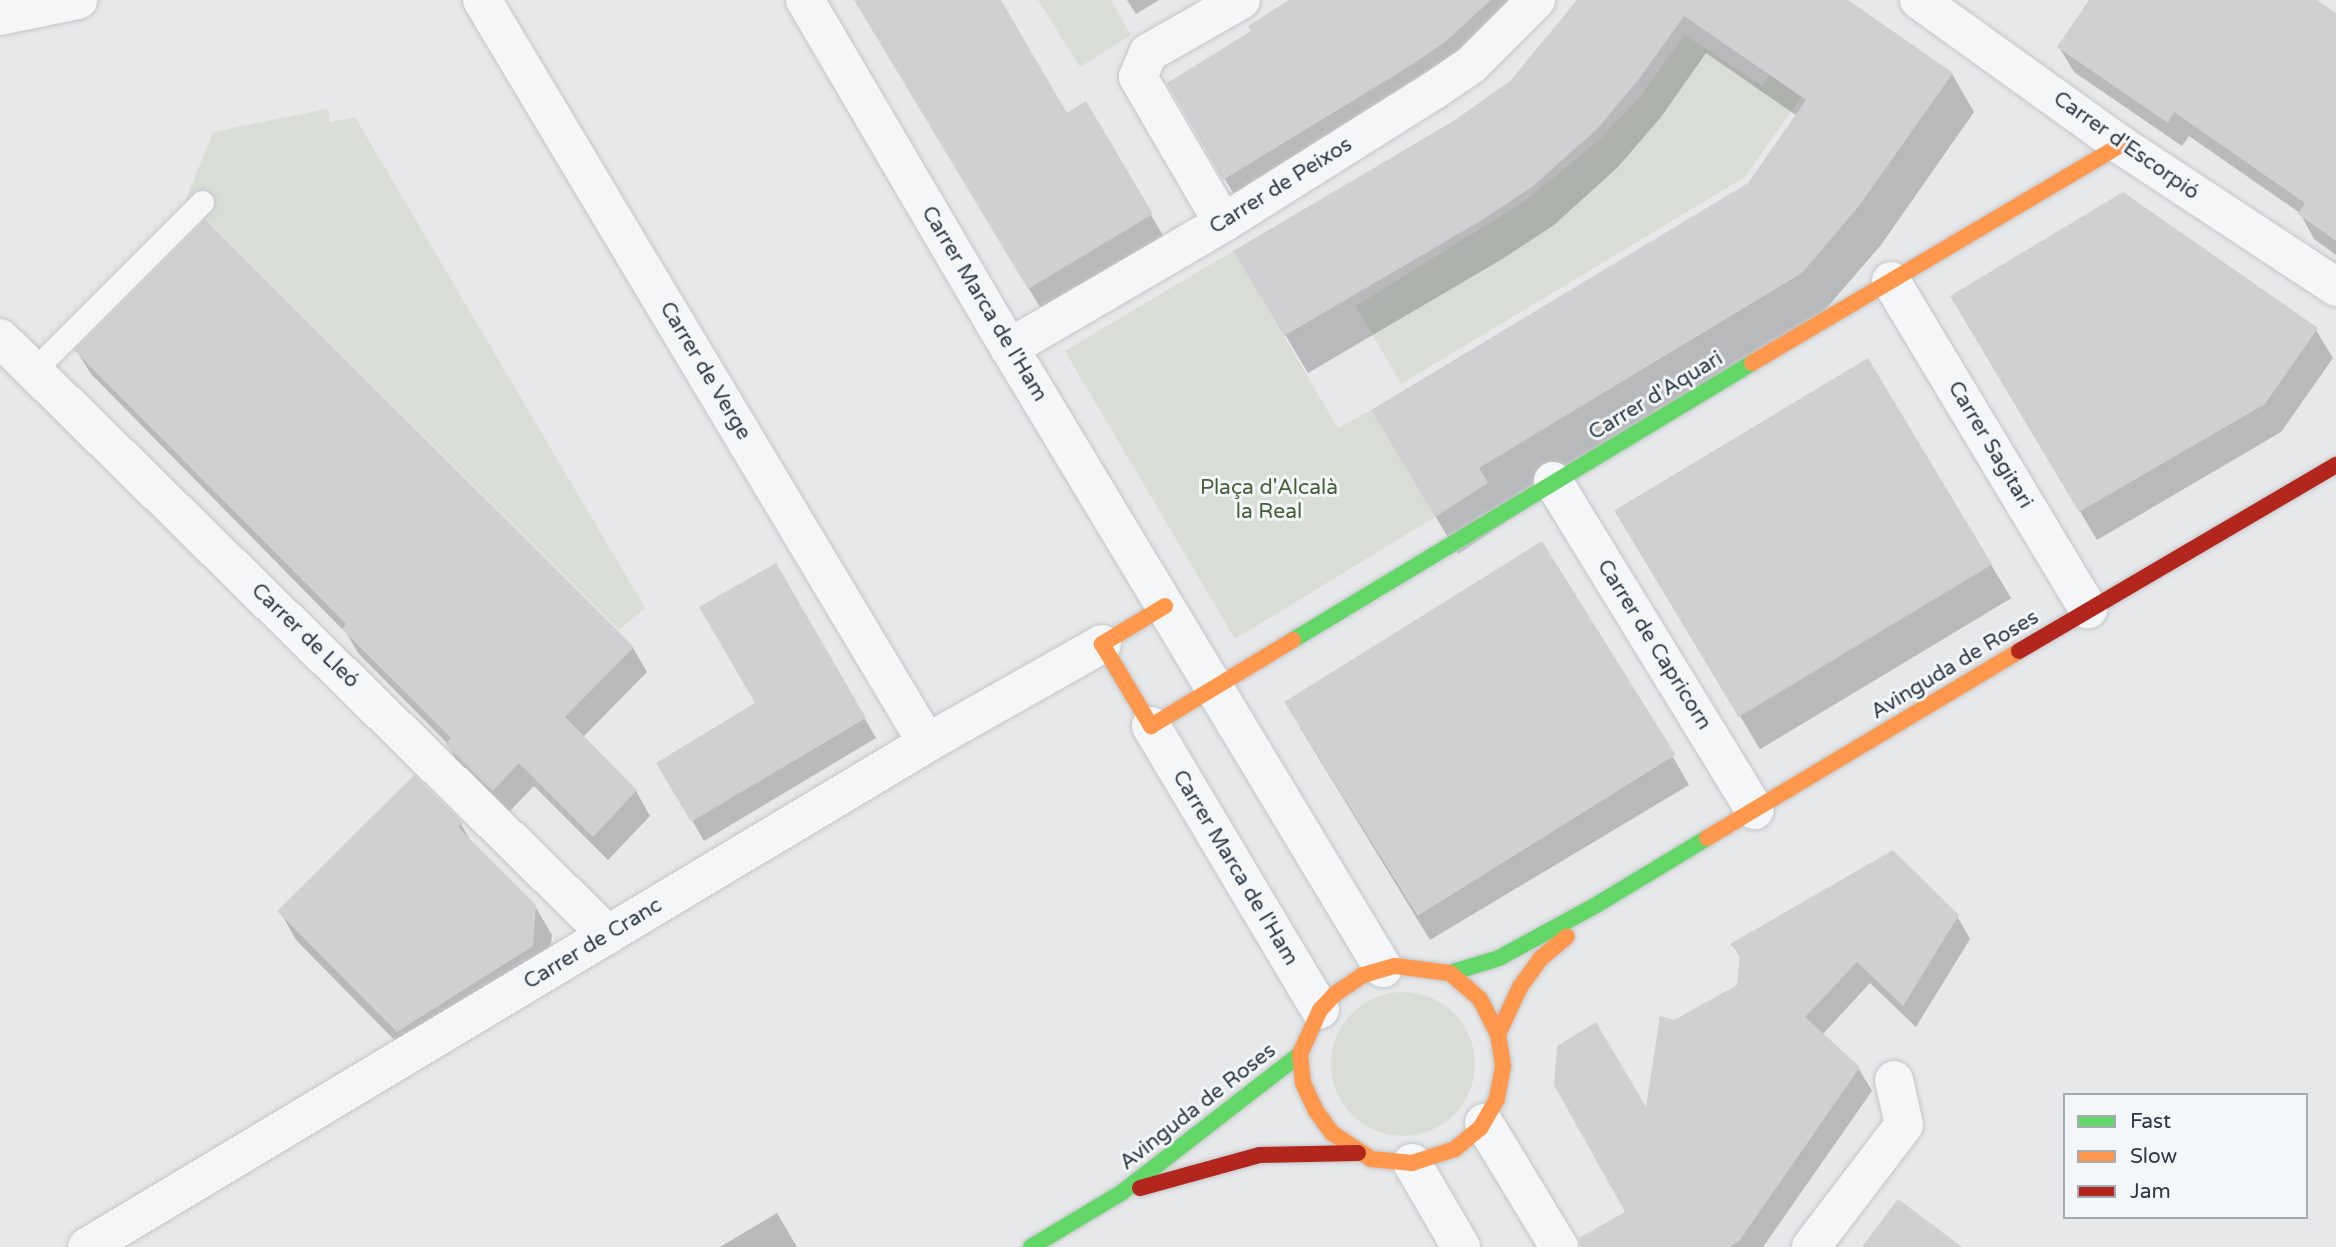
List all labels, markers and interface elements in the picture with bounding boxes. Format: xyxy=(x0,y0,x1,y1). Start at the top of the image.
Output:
street label: Carrer d'Escorpió xyxy=(2048,86,2204,206)
street label: Carrer de Peixos xyxy=(1205,132,1357,240)
street label: Carrer Marca de l'Ham xyxy=(916,202,1052,406)
street label: Carrer de Verge xyxy=(654,298,756,444)
street label: Carrer d'Aquari xyxy=(1584,346,1728,446)
street label: Carrer Sagitari xyxy=(1942,377,2038,513)
park label: Plaça d'Alcalà la Real xyxy=(1200,475,1338,525)
street label: Carrer de Capricorn xyxy=(1591,555,1717,735)
street label: Carrer de Lleó xyxy=(246,578,364,694)
street label: Avinguda de Roses xyxy=(1867,605,2043,725)
street label: Carrer Marca de l'Ham xyxy=(1167,766,1303,970)
street label: Carrer de Cranc xyxy=(519,893,667,995)
street label: Avinguda de Roses xyxy=(1115,1038,1281,1176)
legend xyxy=(2063,1093,2308,1219)
text: Fast xyxy=(2130,1109,2171,1134)
text: Slow xyxy=(2130,1144,2177,1169)
text: Jam xyxy=(2130,1179,2171,1204)

